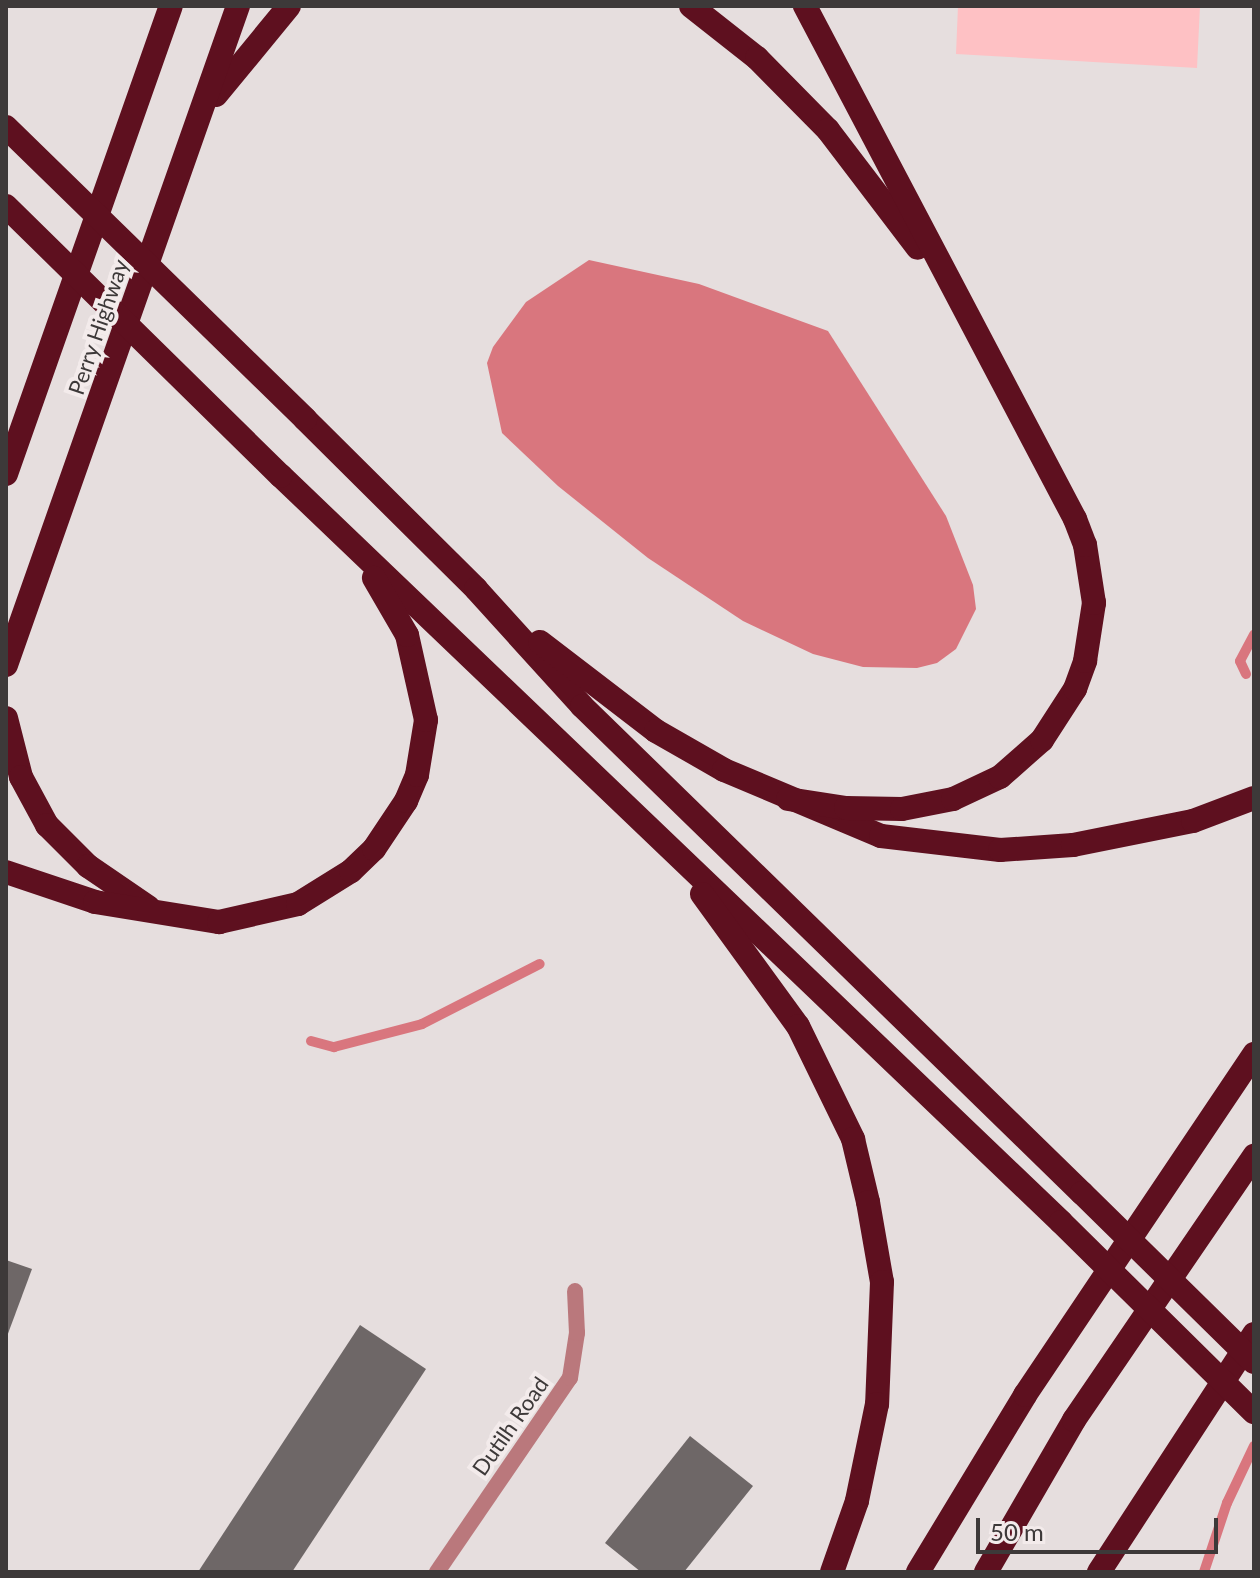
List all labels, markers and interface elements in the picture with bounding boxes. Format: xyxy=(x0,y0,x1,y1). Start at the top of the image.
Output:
street label: Perry Highway xyxy=(62,256,134,398)
street label: Dutilh Road xyxy=(466,1372,554,1480)
scale bar xyxy=(980,1502,1222,1552)
text: 50 m xyxy=(990,1517,1044,1546)

